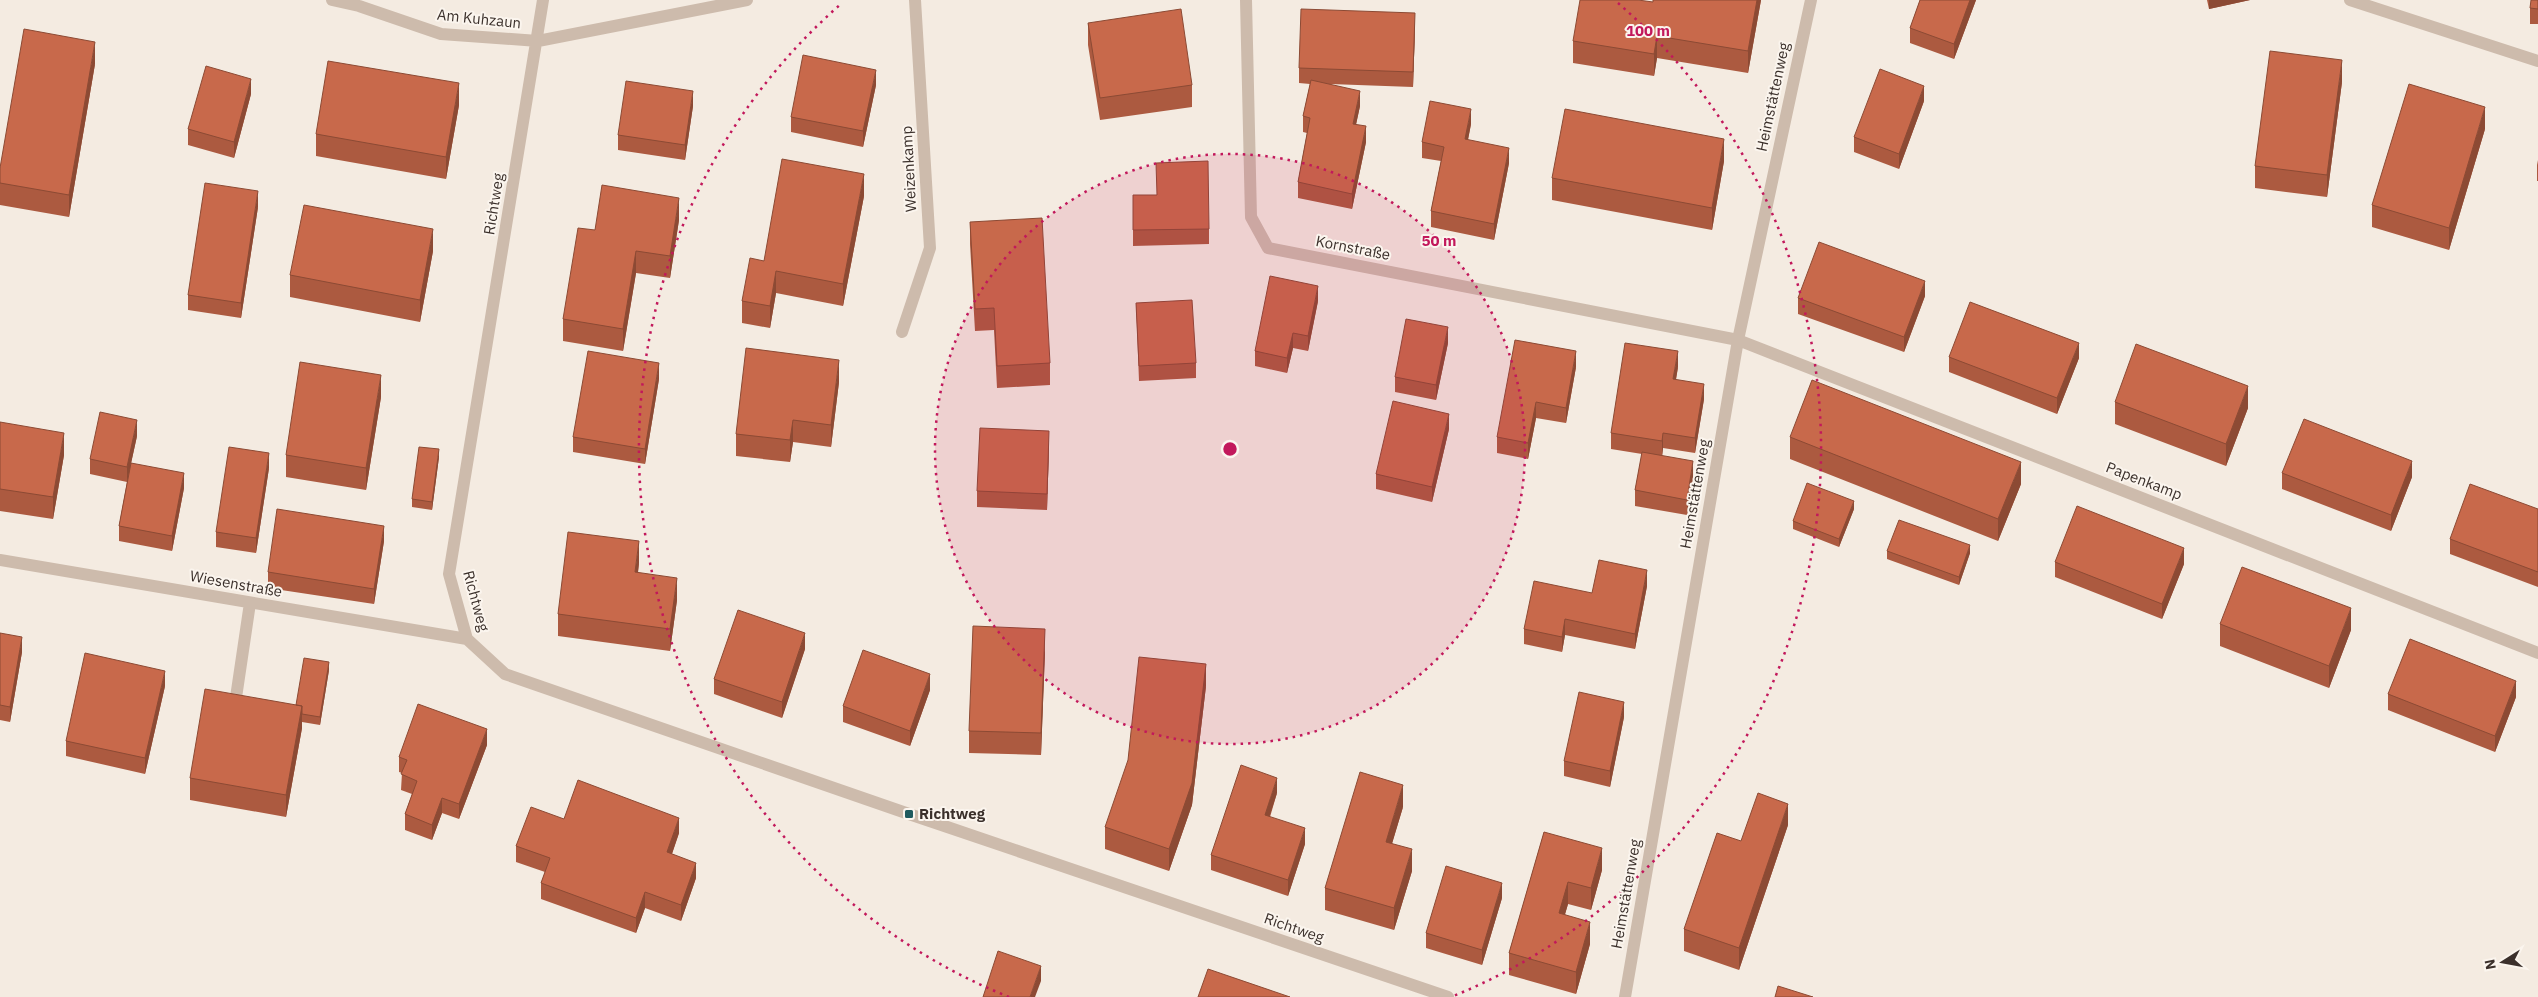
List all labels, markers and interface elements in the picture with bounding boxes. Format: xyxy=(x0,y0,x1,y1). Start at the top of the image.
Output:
street label: Am Kuhzaun xyxy=(436,5,522,32)
text: 100 m xyxy=(1626,21,1670,40)
street label: Heimstättenweg xyxy=(1752,41,1793,153)
street label: Weizenkamp xyxy=(897,125,920,213)
street label: Richtweg xyxy=(479,172,508,236)
street label: Kornstraße xyxy=(1314,231,1392,264)
text: 50 m xyxy=(1422,231,1456,250)
street label: Heimstättenweg xyxy=(1676,438,1713,550)
centre of rings xyxy=(1221,440,1239,458)
street label: Papenkamp xyxy=(2103,457,2185,504)
street label: Wiesenstraße xyxy=(189,566,284,601)
street label: Richtweg xyxy=(459,568,494,633)
place label: Richtweg xyxy=(919,804,986,823)
marker: Richtweg xyxy=(903,808,915,820)
street label: Heimstättenweg xyxy=(1607,838,1644,950)
street label: Richtweg xyxy=(1262,908,1327,947)
north arrow xyxy=(2478,937,2528,987)
text: N xyxy=(2480,958,2500,971)

